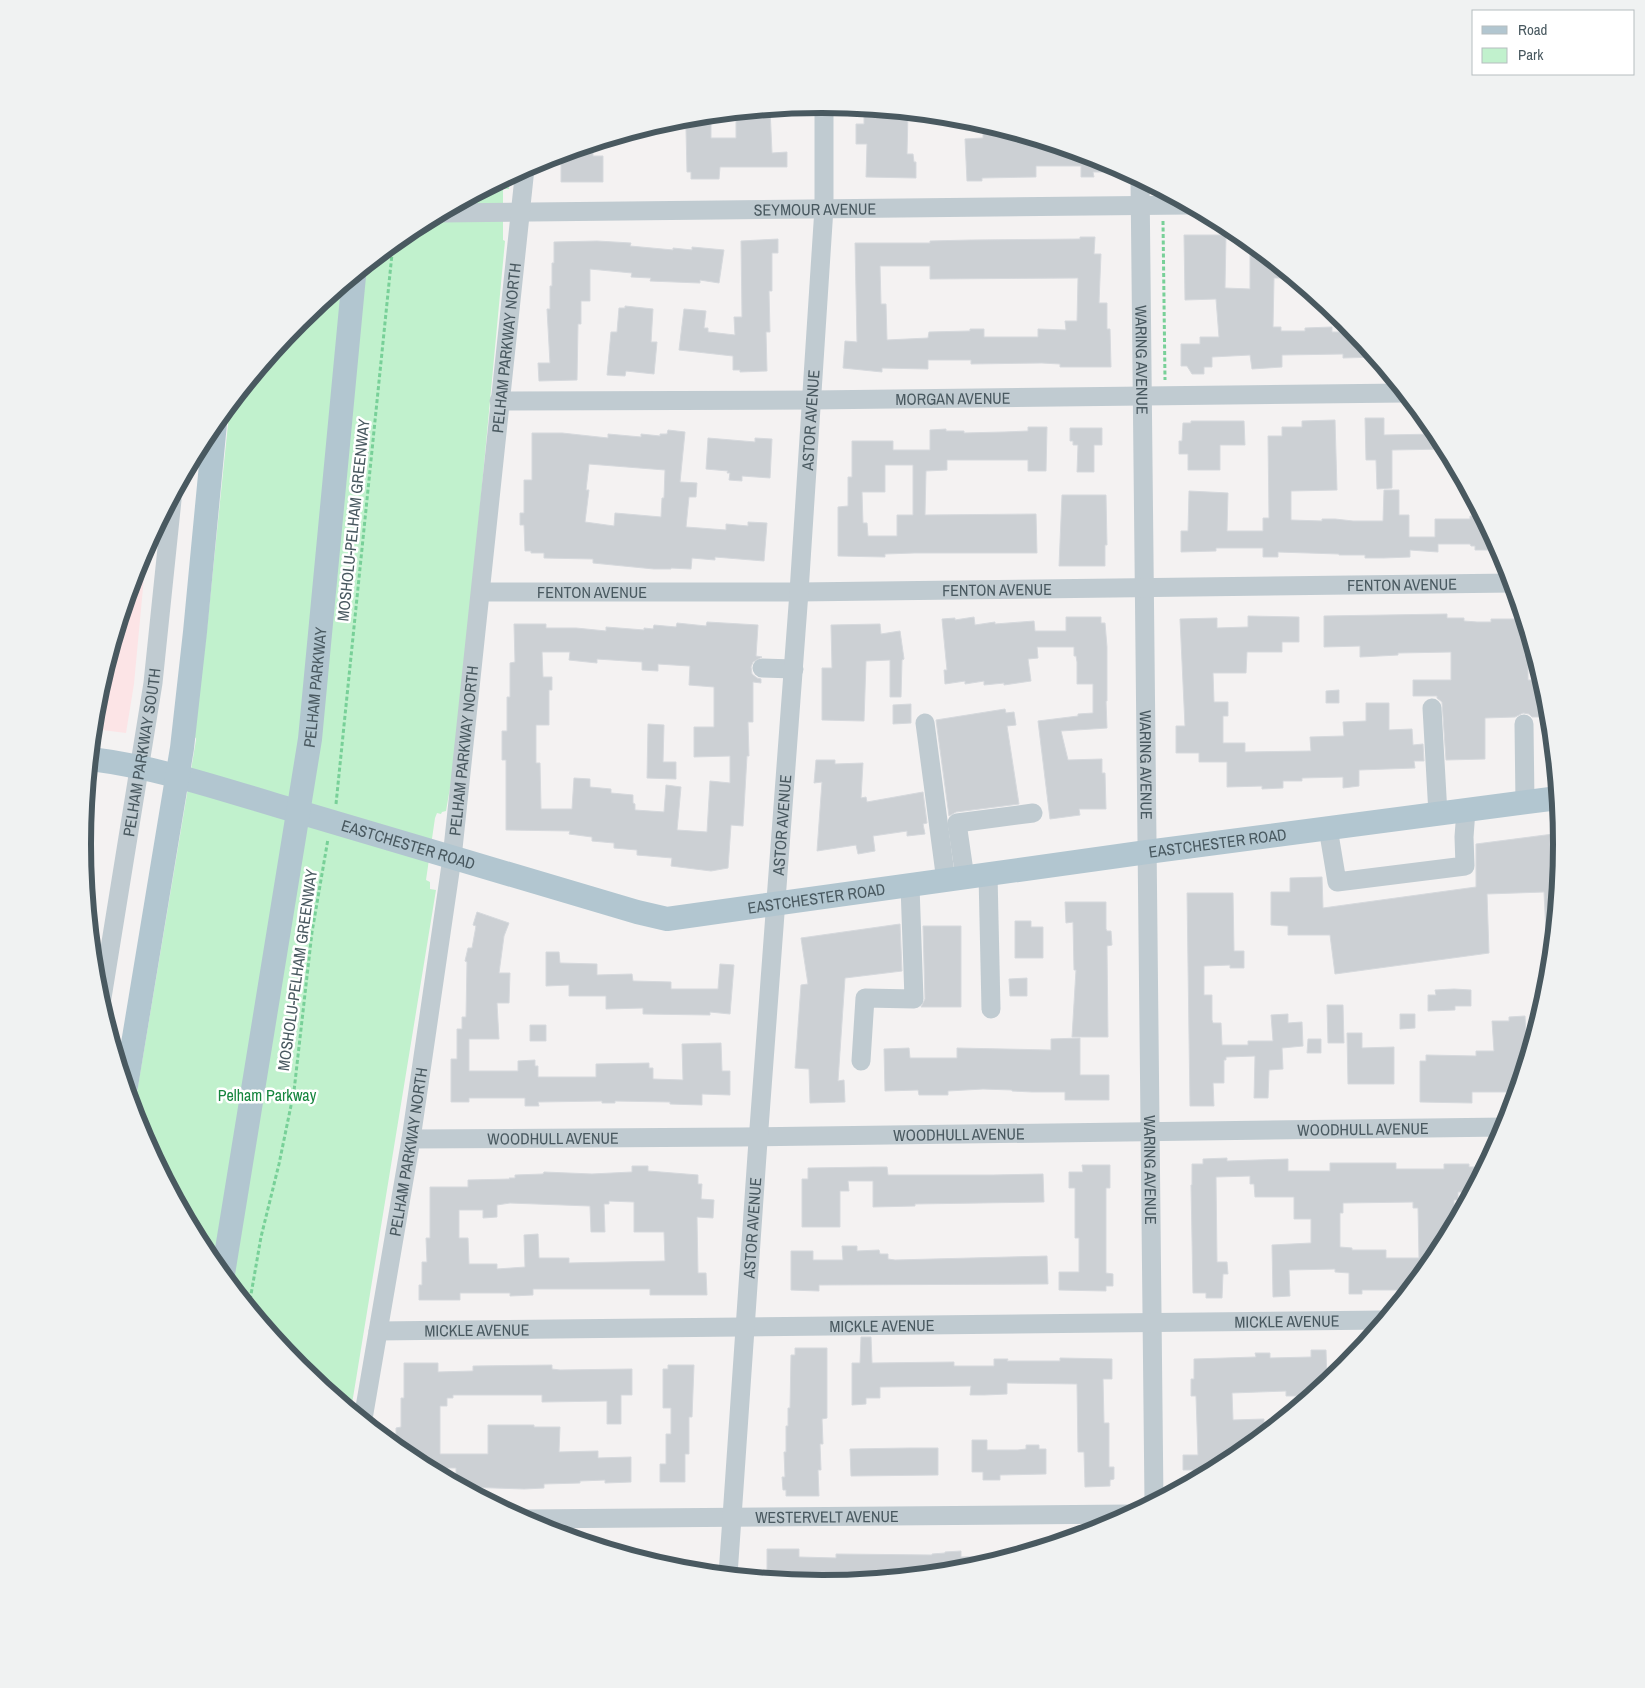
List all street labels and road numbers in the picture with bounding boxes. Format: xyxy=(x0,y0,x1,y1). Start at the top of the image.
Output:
street label: SEYMOUR AVENUE xyxy=(754,197,876,221)
street label: PELHAM PARKWAY NORTH xyxy=(486,262,526,434)
street label: WARING AVENUE xyxy=(1130,305,1153,415)
street label: ASTOR AVENUE xyxy=(796,369,824,472)
street label: MORGAN AVENUE xyxy=(895,387,1011,410)
street label: MOSHOLU-PELHAM GREENWAY xyxy=(331,417,375,622)
street label: FENTON AVENUE xyxy=(1347,573,1457,596)
street label: FENTON AVENUE xyxy=(942,578,1052,601)
street label: FENTON AVENUE xyxy=(537,581,647,603)
street label: PELHAM PARKWAY xyxy=(298,626,332,749)
street label: PELHAM PARKWAY NORTH xyxy=(443,665,483,837)
street label: PELHAM PARKWAY SOUTH xyxy=(117,667,165,838)
street label: WARING AVENUE xyxy=(1135,710,1158,820)
street label: ASTOR AVENUE xyxy=(767,774,796,877)
street label: EASTCHESTER ROAD xyxy=(339,814,478,875)
street label: EASTCHESTER ROAD xyxy=(1147,823,1288,863)
street label: MOSHOLU-PELHAM GREENWAY xyxy=(272,868,322,1072)
street label: EASTCHESTER ROAD xyxy=(746,878,887,919)
street label: PELHAM PARKWAY NORTH xyxy=(384,1066,432,1238)
street label: WARING AVENUE xyxy=(1139,1115,1162,1225)
street label: WOODHULL AVENUE xyxy=(1297,1117,1429,1141)
street label: WOODHULL AVENUE xyxy=(893,1122,1025,1146)
street label: WOODHULL AVENUE xyxy=(487,1127,619,1150)
street label: ASTOR AVENUE xyxy=(737,1177,766,1280)
street label: MICKLE AVENUE xyxy=(1234,1309,1340,1333)
street label: MICKLE AVENUE xyxy=(829,1314,935,1337)
street label: MICKLE AVENUE xyxy=(424,1318,530,1341)
street label: WESTERVELT AVENUE xyxy=(755,1505,899,1528)

